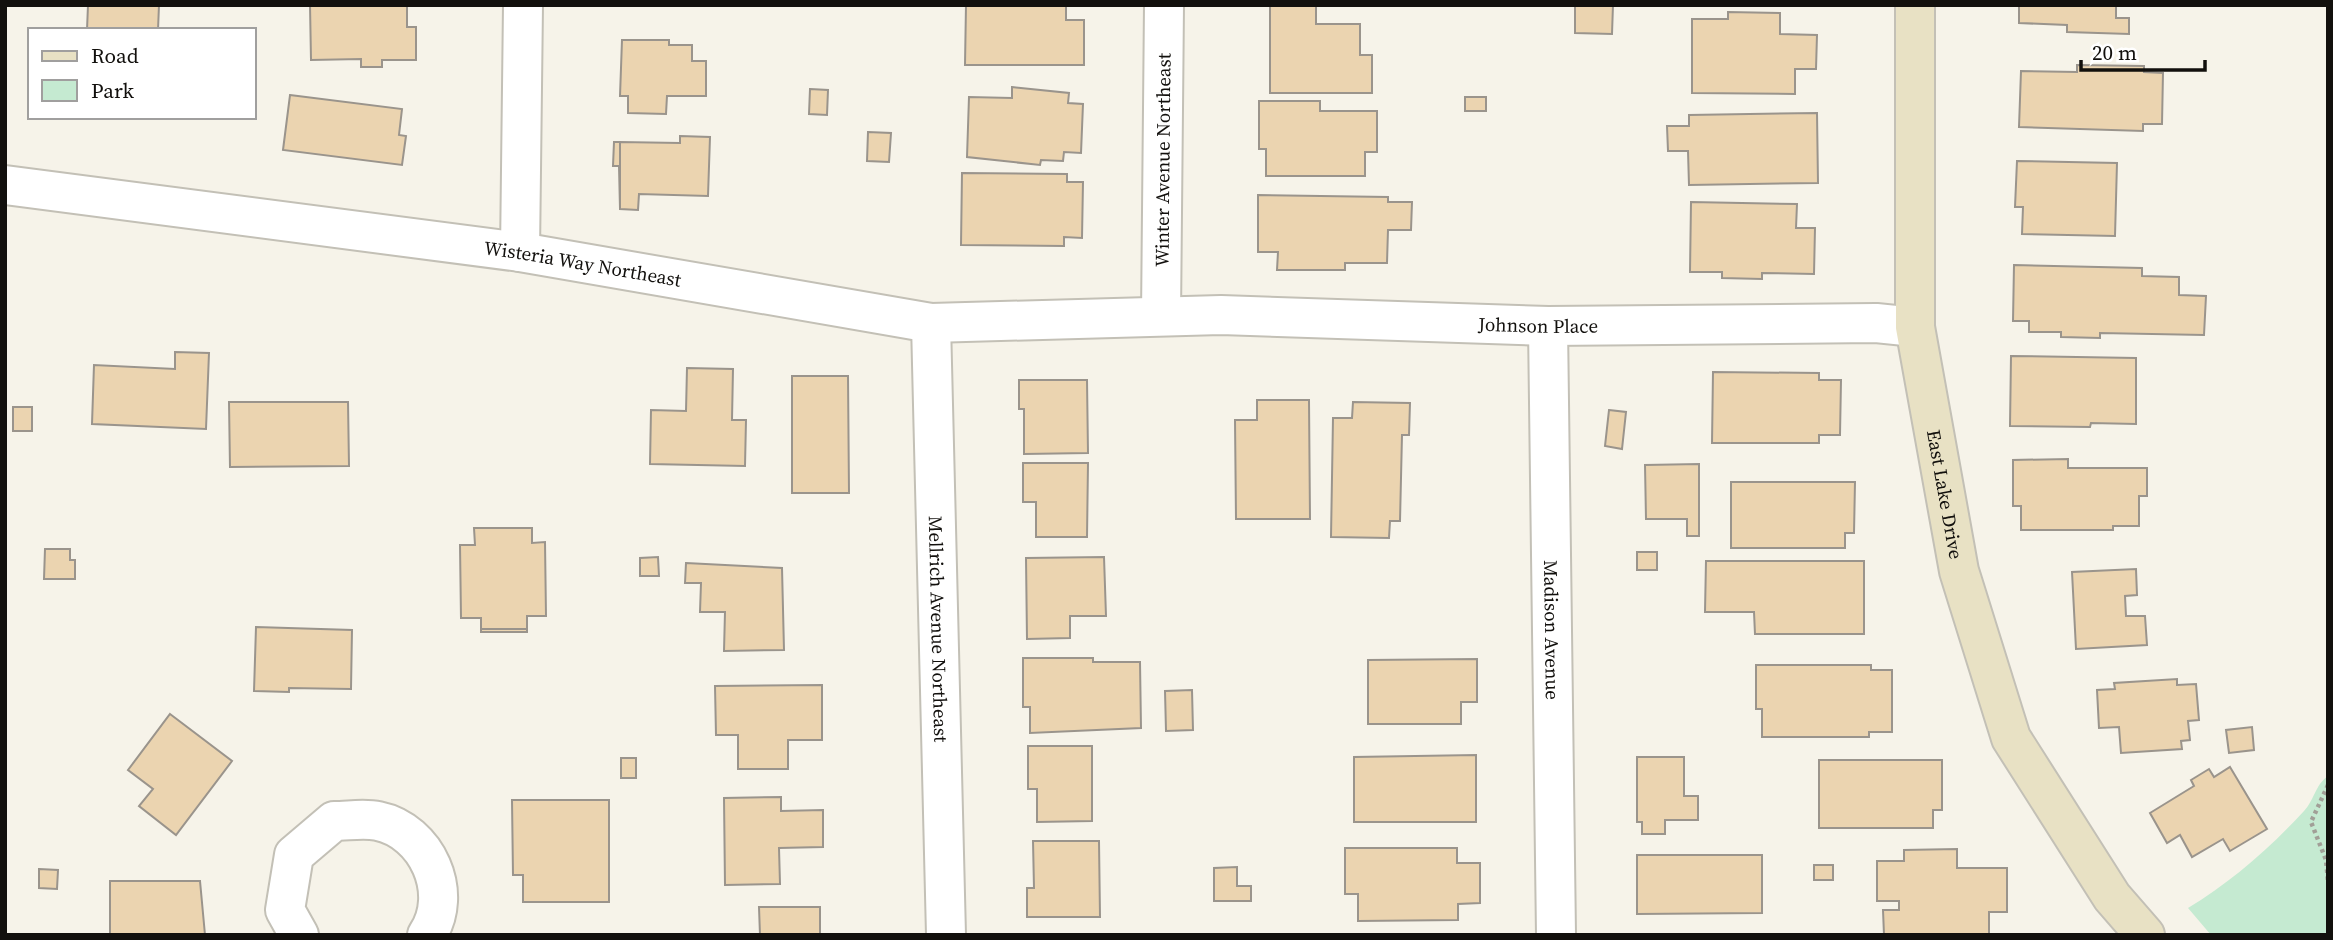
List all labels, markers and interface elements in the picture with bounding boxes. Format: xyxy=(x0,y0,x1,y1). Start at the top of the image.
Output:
legend xyxy=(28,28,256,119)
scale bar xyxy=(2081,28,2205,72)
text: 20 m xyxy=(2092,38,2137,67)
text: Road xyxy=(91,41,139,70)
street label: Winter Avenue Northeast xyxy=(1148,52,1177,267)
text: Park xyxy=(91,76,135,105)
street label: Wisteria Way Northeast xyxy=(483,234,684,293)
street label: Johnson Place xyxy=(1477,311,1598,339)
street label: East Lake Drive xyxy=(1921,428,1970,561)
street label: Mellrich Avenue Northeast xyxy=(923,515,954,743)
street label: Madison Avenue xyxy=(1538,560,1566,700)

